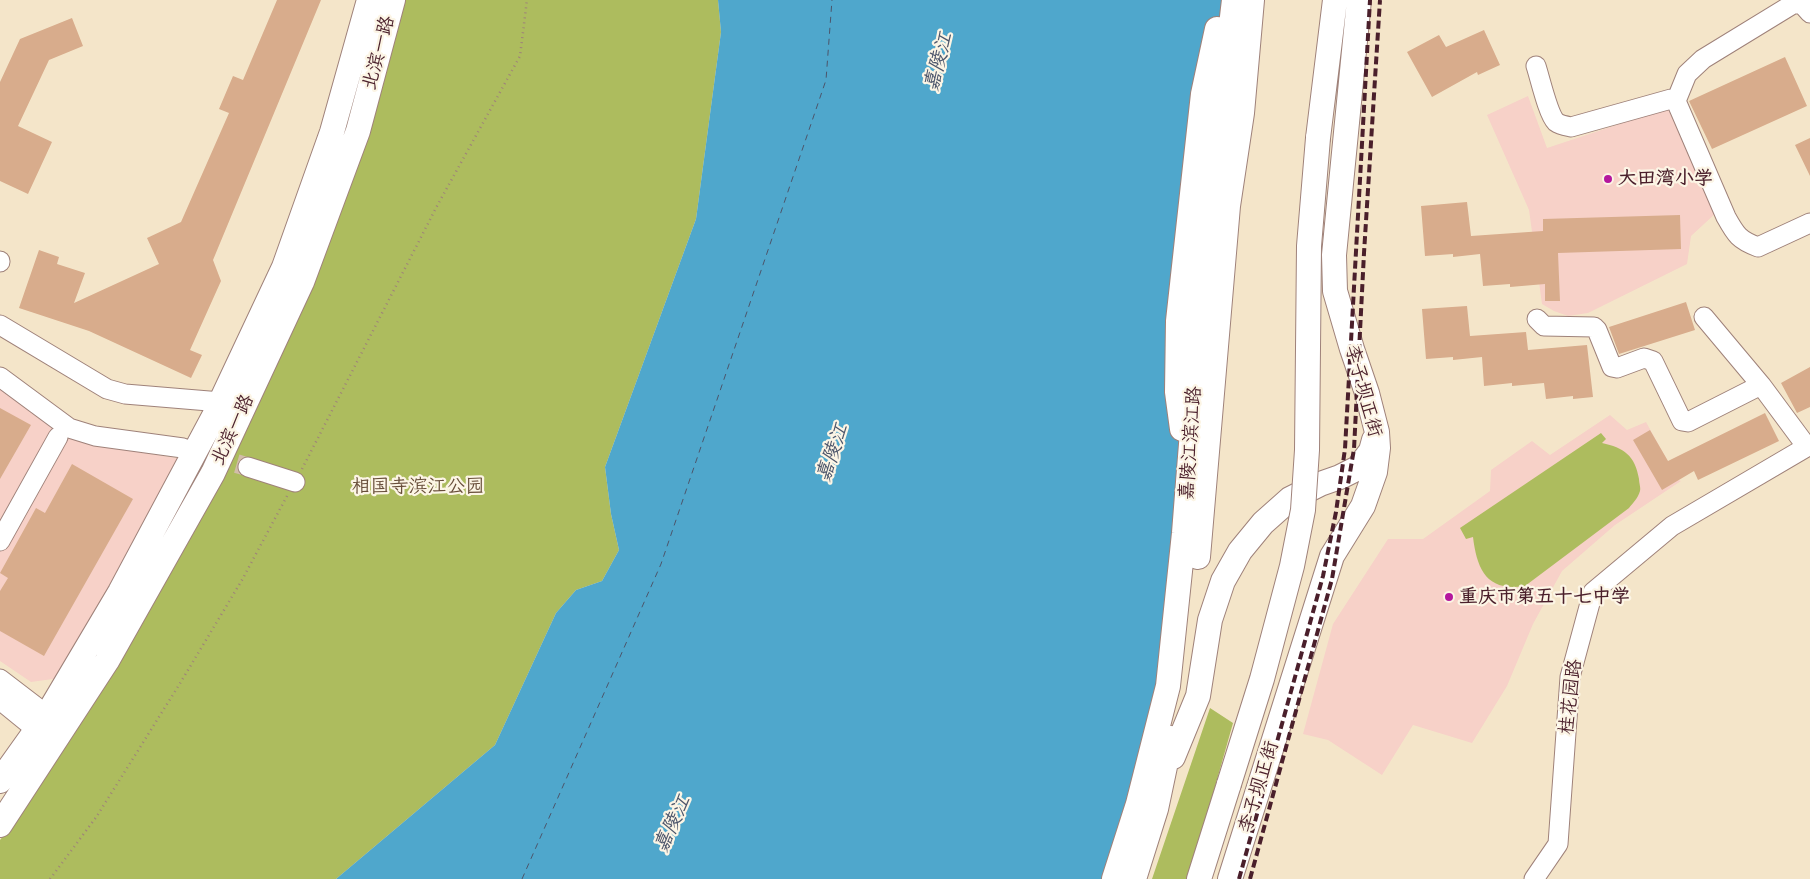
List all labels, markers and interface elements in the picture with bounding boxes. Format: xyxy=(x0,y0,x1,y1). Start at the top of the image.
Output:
street label: 北滨一路 xyxy=(358,13,400,93)
water label: 嘉陵江 xyxy=(920,30,958,94)
place label: 大田湾小学 xyxy=(1618,168,1713,190)
marker: 大田湾小学 xyxy=(1602,173,1614,185)
street label: 李子坝正街 xyxy=(1340,342,1386,440)
street label: 嘉陵江滨江路 xyxy=(1176,385,1206,501)
street label: 北滨一路 xyxy=(207,391,259,469)
water label: 嘉陵江 xyxy=(812,421,854,485)
park label: 相国寺滨江公园 xyxy=(352,476,484,498)
place label: 重庆市第五十七中学 xyxy=(1459,586,1630,608)
marker: 重庆市第五十七中学 xyxy=(1443,591,1455,603)
street label: 桂花园路 xyxy=(1555,658,1587,736)
street label: 李子坝正街 xyxy=(1234,738,1284,836)
water label: 嘉陵江 xyxy=(649,792,697,856)

